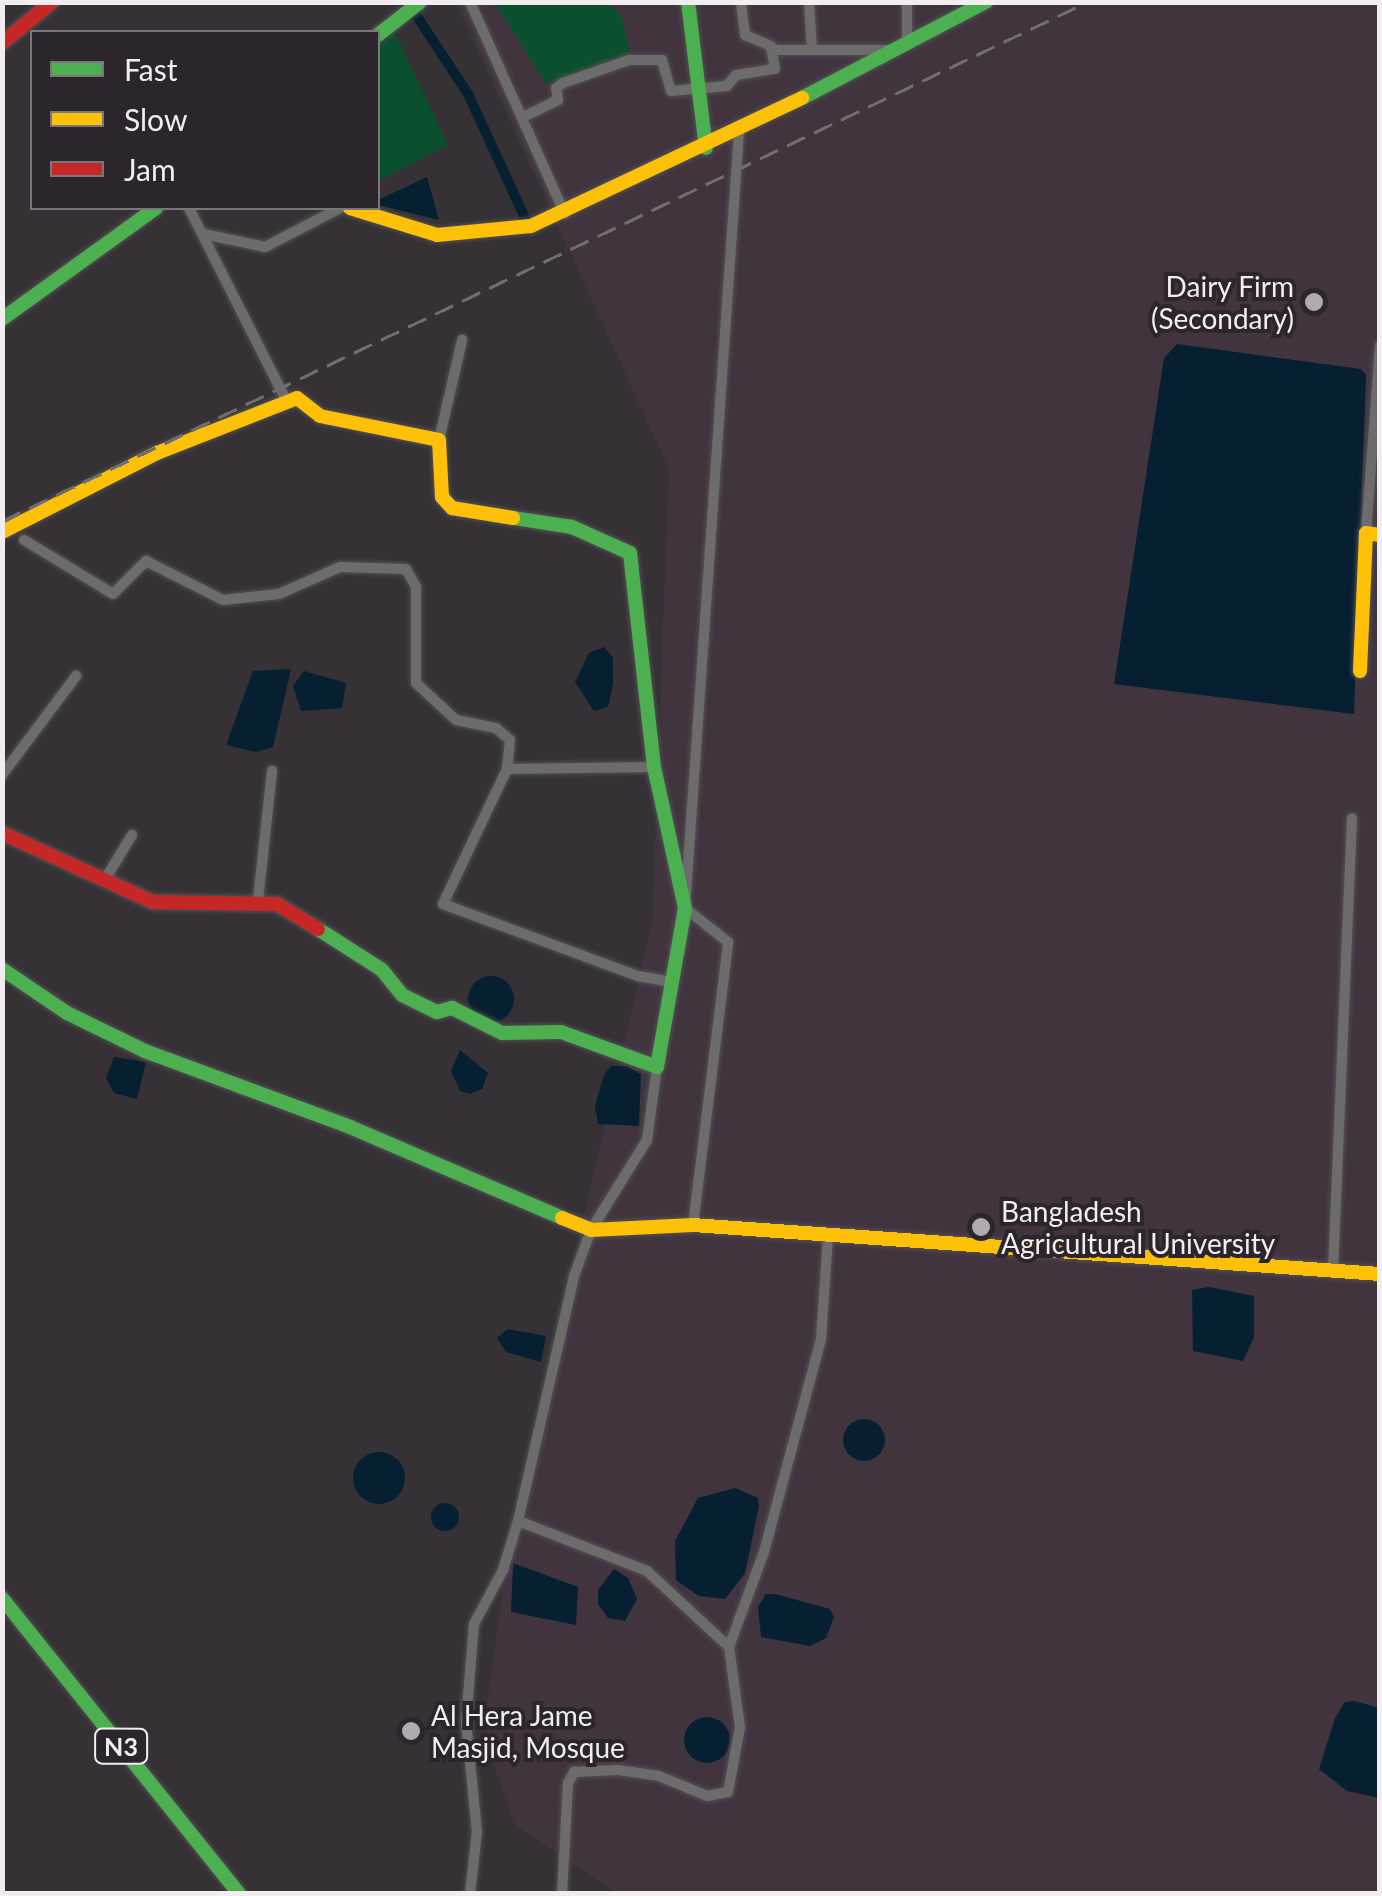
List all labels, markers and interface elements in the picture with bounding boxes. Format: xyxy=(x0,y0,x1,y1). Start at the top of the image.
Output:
legend xyxy=(30,30,380,210)
text: Fast xyxy=(124,51,178,87)
text: Slow xyxy=(124,101,187,137)
text: Jam xyxy=(124,151,176,187)
place label: Dairy Firm (Secondary) xyxy=(1151,269,1294,335)
marker: Dairy Firm (Secondary) xyxy=(1303,291,1325,313)
place label: Bangladesh Agricultural University xyxy=(1001,1194,1275,1260)
marker: Bangladesh Agricultural University xyxy=(970,1216,992,1238)
place label: Al Hera Jame Masjid, Mosque xyxy=(431,1698,625,1764)
marker: Al Hera Jame Masjid, Mosque xyxy=(400,1720,422,1742)
road number: N3 xyxy=(94,1726,148,1766)

